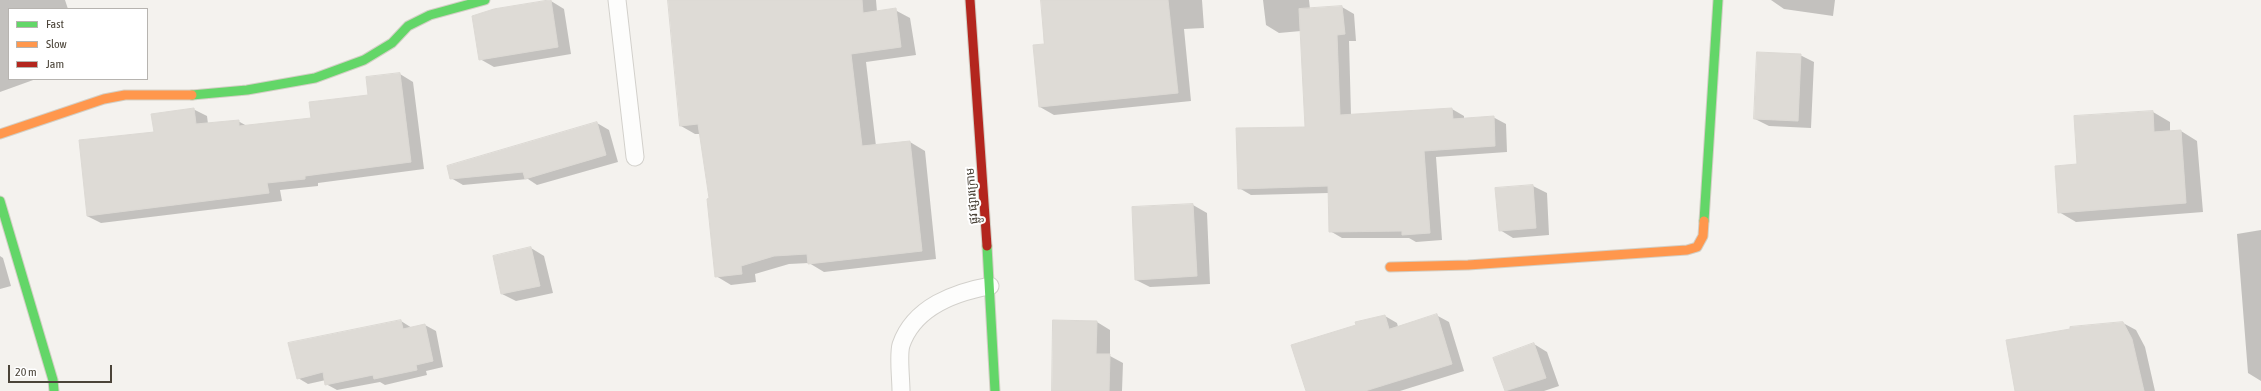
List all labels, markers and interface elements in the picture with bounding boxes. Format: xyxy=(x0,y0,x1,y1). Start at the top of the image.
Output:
legend xyxy=(8,8,148,80)
text: Fast xyxy=(46,17,64,31)
text: Slow xyxy=(46,37,67,51)
text: Jam xyxy=(46,57,64,71)
street label: ផ្លូវ ផ្សារក្រោម xyxy=(963,167,981,225)
scale bar xyxy=(10,357,114,383)
text: 20 m xyxy=(15,365,37,379)

